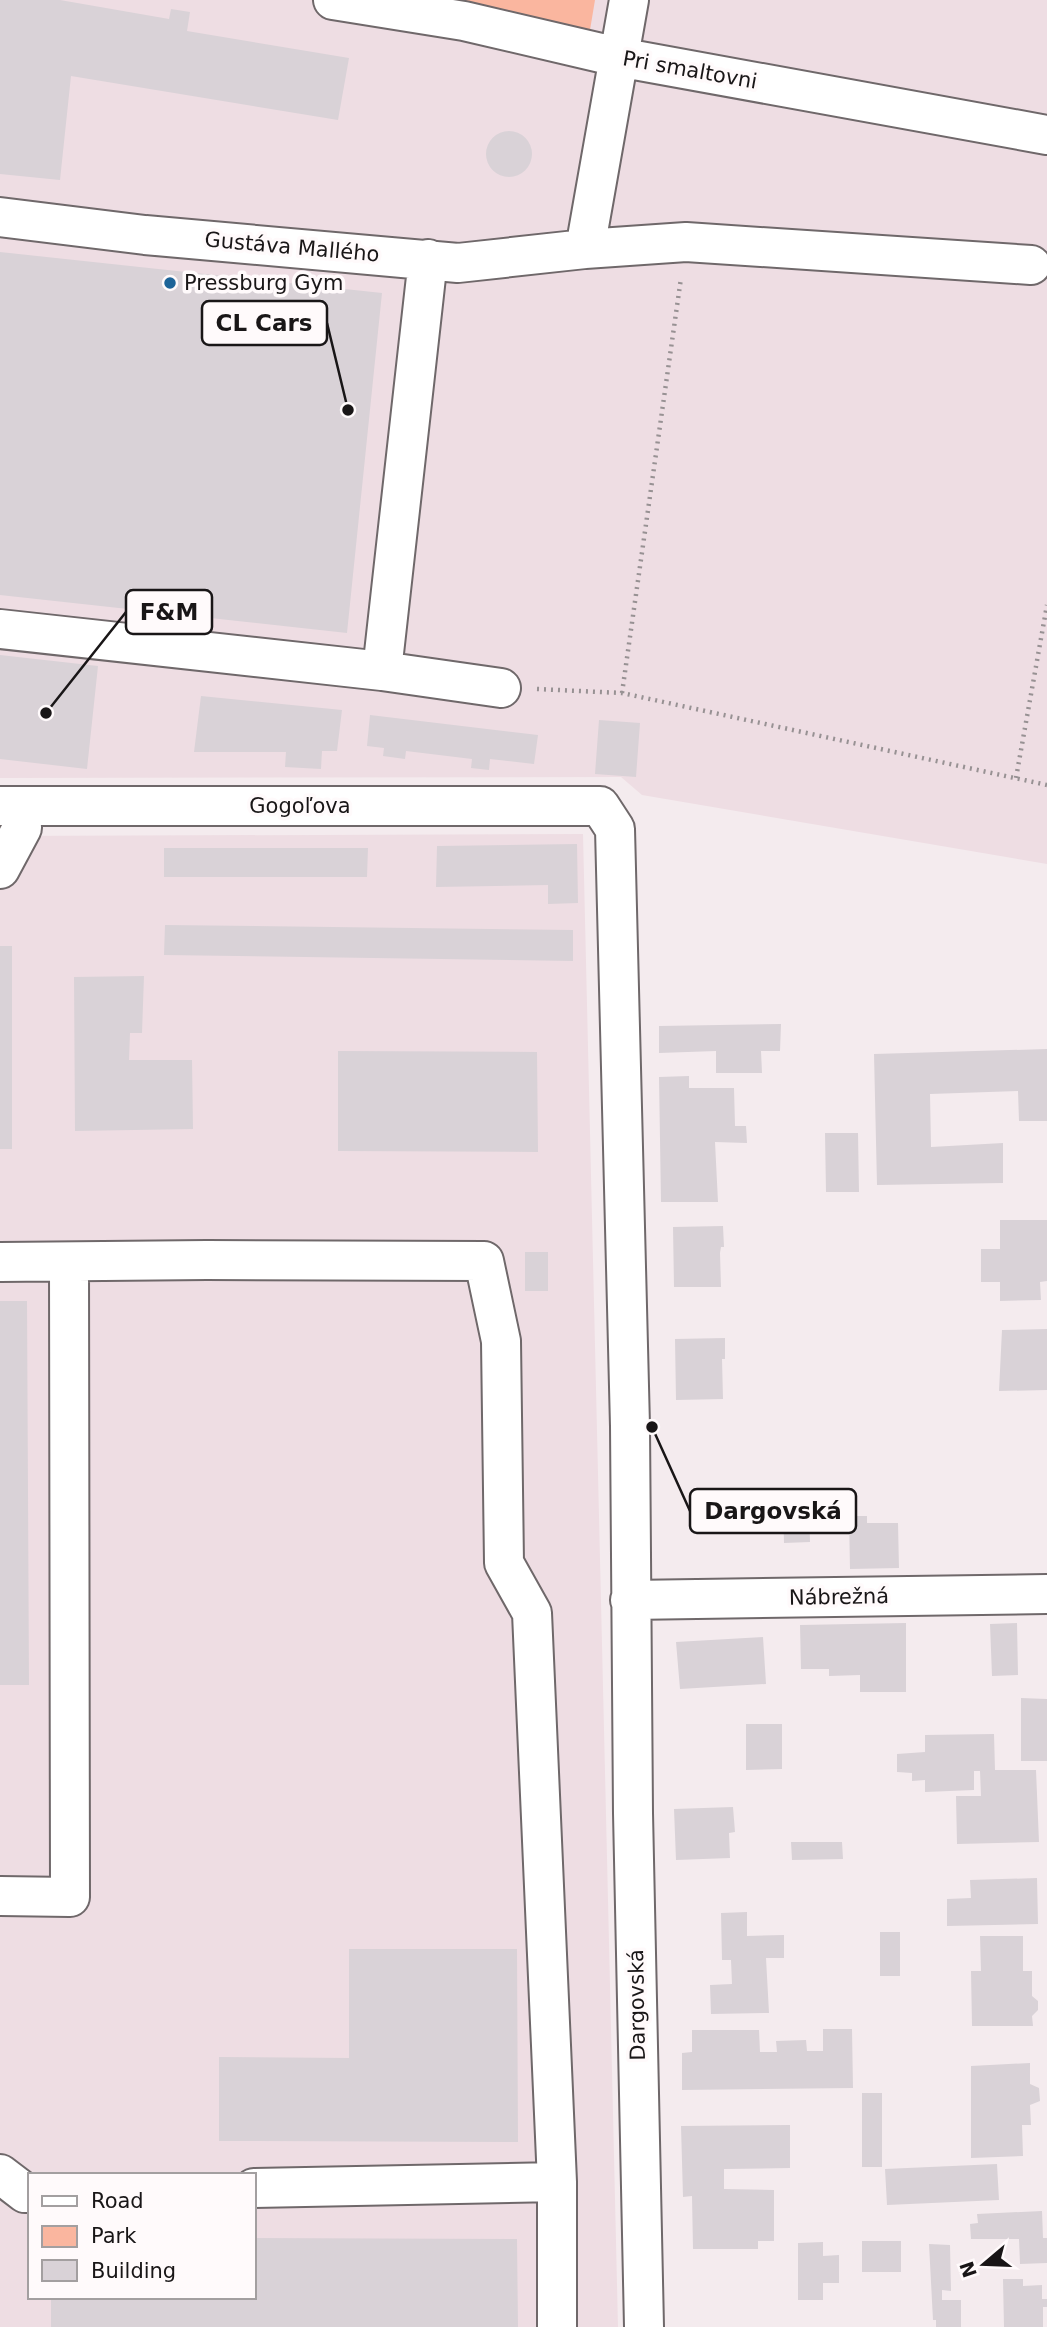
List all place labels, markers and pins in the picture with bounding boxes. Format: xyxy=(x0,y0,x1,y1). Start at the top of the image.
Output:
place label: Pressburg Gym xyxy=(184,271,343,295)
marker: Pressburg Gym xyxy=(162,275,178,291)
callout: CL Cars xyxy=(202,301,327,345)
callout: F&M xyxy=(126,590,212,634)
callout: Dargovská xyxy=(690,1489,856,1533)

